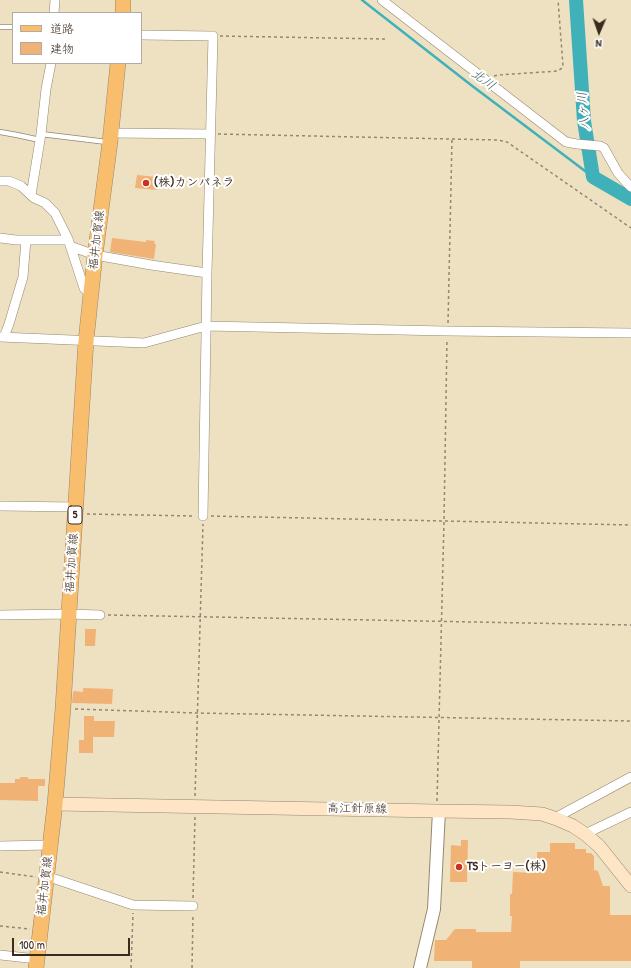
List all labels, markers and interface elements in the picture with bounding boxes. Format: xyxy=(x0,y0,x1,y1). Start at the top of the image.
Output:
legend xyxy=(12,12,142,64)
north arrow xyxy=(579,12,619,52)
text: 道路 xyxy=(50,20,74,37)
text: N xyxy=(595,37,602,51)
text: 建物 xyxy=(50,40,74,57)
water label: 北川 xyxy=(468,66,498,94)
water label: 八ヶ川 xyxy=(575,91,593,131)
place label: (株)カンパネラ xyxy=(154,176,234,190)
marker: (株)カンパネラ xyxy=(141,178,151,188)
street label: 福井加賀線 xyxy=(86,209,108,271)
road number: 5 xyxy=(68,506,82,524)
street label: 福井加賀線 xyxy=(63,533,81,593)
street label: 高江針原線 xyxy=(327,801,387,817)
street label: 福井加賀線 xyxy=(34,855,56,917)
place label: TSトーヨー(株) xyxy=(467,860,546,874)
marker: TSトーヨー(株) xyxy=(454,862,464,872)
scale bar xyxy=(14,930,132,956)
text: 100 m xyxy=(19,936,45,953)

